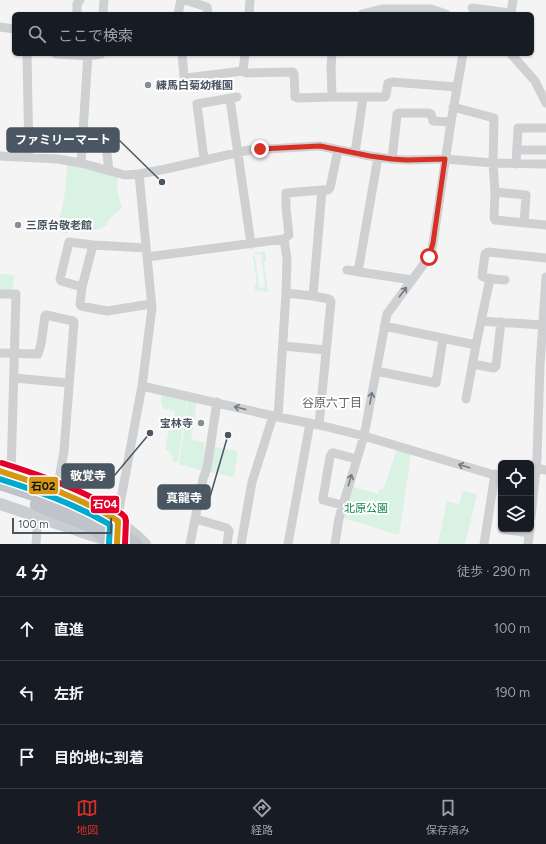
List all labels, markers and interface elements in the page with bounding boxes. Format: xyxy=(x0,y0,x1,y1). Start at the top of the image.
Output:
search box xyxy=(12,12,534,56)
icon: search xyxy=(26,23,48,45)
text: ここで検索 xyxy=(58,27,133,45)
place label: 練馬白菊幼稚園 xyxy=(156,79,233,92)
marker: 練馬白菊幼稚園 xyxy=(143,80,153,90)
callout: ファミリーマート xyxy=(7,128,119,152)
text: ファミリーマート xyxy=(15,133,111,147)
route end xyxy=(251,140,269,158)
place label: 三原台敬老館 xyxy=(26,219,92,232)
marker: 三原台敬老館 xyxy=(13,220,23,230)
route start xyxy=(420,248,438,266)
one-way arrow xyxy=(398,287,407,298)
one-way arrow xyxy=(367,392,375,405)
district label: 谷原六丁目 xyxy=(302,396,362,410)
one-way arrow xyxy=(234,404,247,412)
place label: 宝林寺 xyxy=(160,417,193,430)
marker: 宝林寺 xyxy=(196,418,206,428)
map controls xyxy=(498,460,534,532)
button: locate xyxy=(498,460,534,496)
one-way arrow xyxy=(457,462,470,469)
callout: 敬覚寺 xyxy=(62,464,114,488)
text: 敬覚寺 xyxy=(70,469,106,483)
one-way arrow xyxy=(347,474,354,487)
line badge: 石02 xyxy=(28,476,59,495)
text: 石02 xyxy=(31,480,55,493)
callout: 真龍寺 xyxy=(158,485,210,509)
text: 真龍寺 xyxy=(166,491,202,505)
line badge: 石04 xyxy=(90,495,120,514)
button: layers xyxy=(498,496,534,532)
text: 石04 xyxy=(92,498,118,511)
park label: 北原公園 xyxy=(344,502,388,515)
scale bar xyxy=(12,516,112,535)
text: 100 m xyxy=(18,518,49,531)
text: 4 分 xyxy=(16,562,48,582)
text: 徒歩 · 290 m xyxy=(457,564,530,579)
icon: ahead xyxy=(16,618,38,640)
text: 直進 xyxy=(54,621,84,639)
text: 100 m xyxy=(494,621,530,636)
icon: left xyxy=(16,682,38,704)
text: 左折 xyxy=(54,685,84,703)
text: 190 m xyxy=(495,685,530,700)
icon: arrive xyxy=(16,746,38,768)
text: 目的地に到着 xyxy=(54,749,144,767)
tab: 地図 xyxy=(76,797,98,837)
tab: 経路 xyxy=(251,797,273,837)
tab: 保存済み xyxy=(426,797,470,837)

